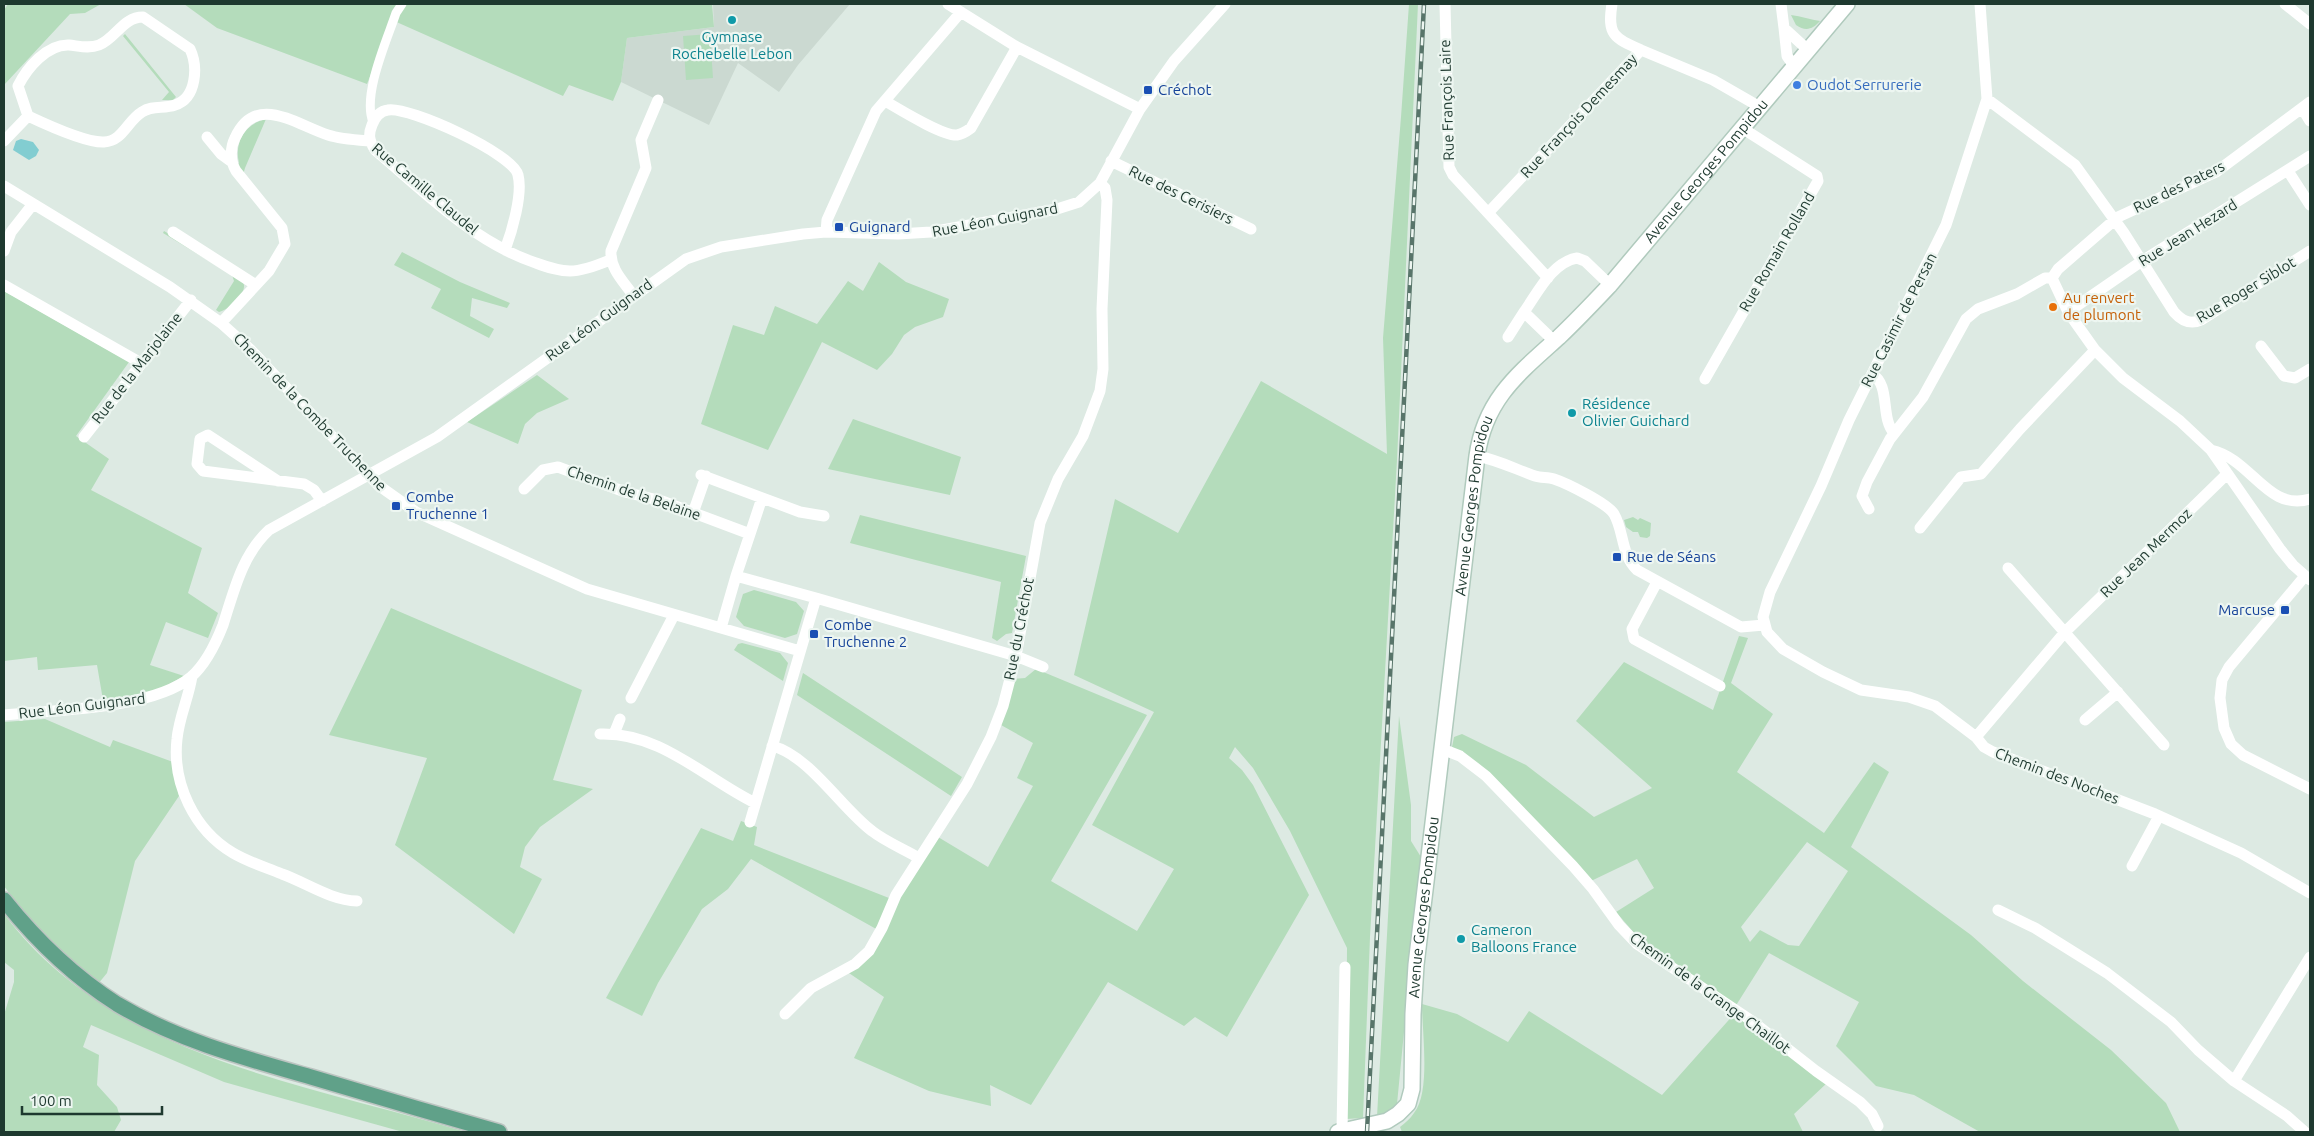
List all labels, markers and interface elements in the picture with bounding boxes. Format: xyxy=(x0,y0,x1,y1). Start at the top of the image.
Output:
marker: Gymnase Rochebelle Lebon xyxy=(726,14,738,26)
place label: Gymnase Rochebelle Lebon xyxy=(672,28,792,62)
street label: Rue François Laire xyxy=(1436,39,1457,161)
street label: Rue François Demesmay xyxy=(1517,50,1640,181)
place label: Oudot Serrurerie xyxy=(1807,76,1922,93)
marker: Oudot Serrurerie xyxy=(1791,79,1803,91)
place label: Créchot xyxy=(1158,81,1211,98)
marker: Créchot xyxy=(1142,84,1154,96)
street label: Avenue Georges Pompidou xyxy=(1640,95,1771,246)
street label: Rue Camille Claudel xyxy=(369,139,482,238)
street label: Rue des Paters xyxy=(2130,157,2227,216)
street label: Rue des Cerisiers xyxy=(1126,162,1236,227)
street label: Rue Romain Rolland xyxy=(1735,189,1818,314)
street label: Rue Jean Hezard xyxy=(2135,195,2240,270)
street label: Rue Léon Guignard xyxy=(931,199,1059,240)
place label: Guignard xyxy=(849,218,911,235)
marker: Guignard xyxy=(833,221,845,233)
street label: Rue Casimir de Persan xyxy=(1857,250,1940,390)
street label: Rue Roger Siblot xyxy=(2193,253,2298,326)
street label: Rue Léon Guignard xyxy=(542,275,655,364)
place label: Au renvert de plumont xyxy=(2063,289,2141,323)
marker: Au renvert de plumont xyxy=(2047,301,2059,313)
street label: Rue de la Marjolaine xyxy=(88,309,185,427)
street label: Chemin de la Combe Truchenne xyxy=(230,329,390,494)
place label: Résidence Olivier Guichard xyxy=(1582,395,1689,429)
marker: Résidence Olivier Guichard xyxy=(1566,407,1578,419)
street label: Avenue Georges Pompidou xyxy=(1451,412,1496,597)
street label: Chemin de la Belaine xyxy=(565,462,703,523)
place label: Combe Truchenne 1 xyxy=(406,488,489,522)
marker: Combe Truchenne 1 xyxy=(390,500,402,512)
street label: Rue Jean Mermoz xyxy=(2096,505,2195,601)
place label: Rue de Séans xyxy=(1627,548,1716,565)
marker: Rue de Séans xyxy=(1611,551,1623,563)
street label: Rue du Créchot xyxy=(1000,576,1037,681)
place label: Marcuse xyxy=(2218,601,2275,618)
marker: Marcuse xyxy=(2279,604,2291,616)
place label: Combe Truchenne 2 xyxy=(824,616,907,650)
marker: Combe Truchenne 2 xyxy=(808,628,820,640)
street label: Rue Léon Guignard xyxy=(17,689,146,722)
street label: Chemin des Noches xyxy=(1993,744,2122,807)
street label: Avenue Georges Pompidou xyxy=(1405,816,1442,999)
place label: Cameron Balloons France xyxy=(1471,921,1577,955)
street label: Chemin de la Grange Chaillot xyxy=(1627,929,1794,1057)
marker: Cameron Balloons France xyxy=(1455,933,1467,945)
scale bar xyxy=(22,1084,162,1116)
text: 100 m xyxy=(30,1092,72,1109)

